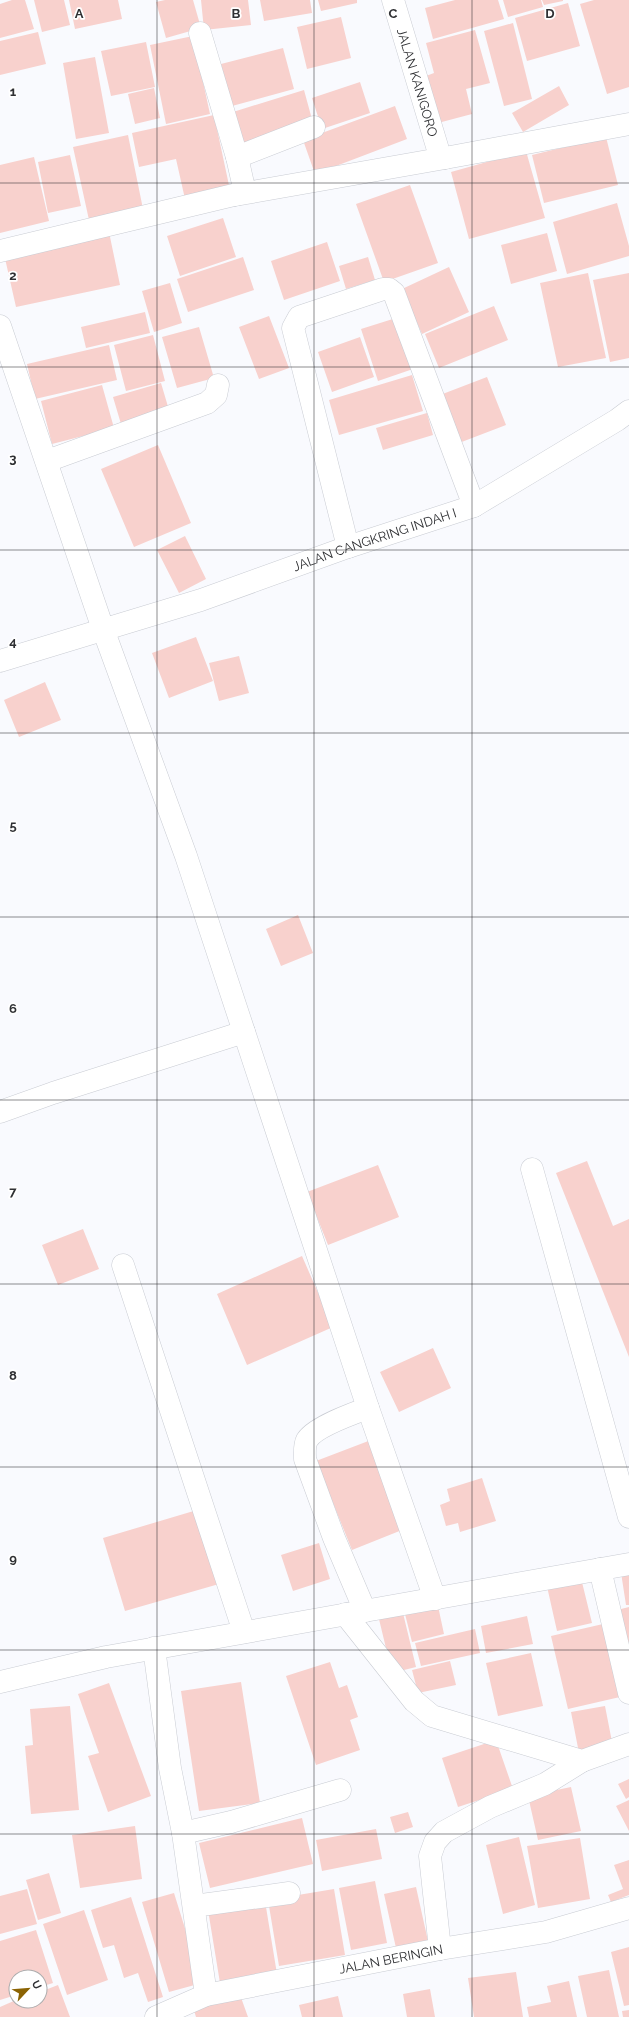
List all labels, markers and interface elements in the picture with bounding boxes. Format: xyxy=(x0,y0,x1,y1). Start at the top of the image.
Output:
text: A xyxy=(75,6,84,21)
text: B xyxy=(232,6,241,21)
text: C xyxy=(389,6,398,21)
text: D xyxy=(545,6,555,21)
street label: JALAN KANIGORO xyxy=(394,27,441,139)
text: 1 xyxy=(10,84,17,99)
text: 2 xyxy=(9,268,17,283)
text: 3 xyxy=(9,451,17,466)
street label: JALAN CANGKRING INDAH I xyxy=(291,505,458,574)
text: 4 xyxy=(9,634,17,649)
text: 5 xyxy=(9,818,17,833)
text: 6 xyxy=(9,1001,17,1016)
text: 7 xyxy=(9,1184,17,1199)
text: 8 xyxy=(9,1368,17,1383)
text: 9 xyxy=(9,1551,17,1566)
street label: JALAN BERINGIN xyxy=(338,1942,444,1977)
north arrow xyxy=(8,1969,48,2009)
text: U xyxy=(29,1978,44,1991)

